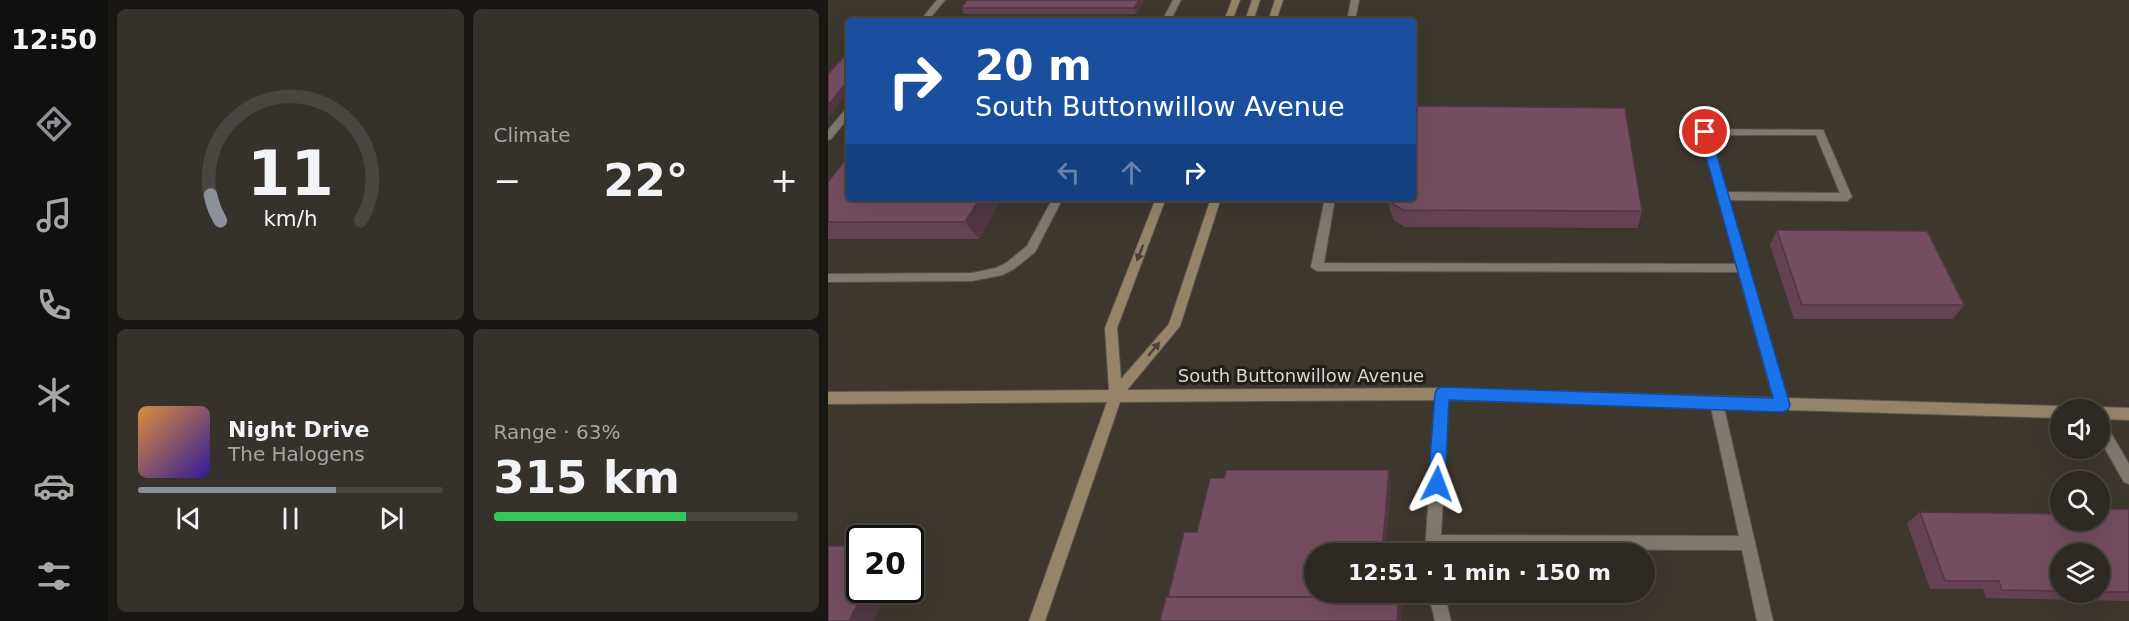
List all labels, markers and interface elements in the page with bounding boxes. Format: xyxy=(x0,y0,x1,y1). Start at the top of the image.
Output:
text: 12:50 xyxy=(11,24,97,55)
text: 20 m xyxy=(975,41,1092,90)
icon: right xyxy=(876,42,954,120)
text: South Buttonwillow Avenue xyxy=(975,91,1345,122)
icon: directions xyxy=(33,103,75,145)
pin xyxy=(1679,106,1730,157)
icon: arrive xyxy=(1688,115,1721,148)
text: Climate xyxy=(494,123,570,147)
text: 11 xyxy=(247,137,334,210)
text: 22° xyxy=(603,154,688,207)
icon: left xyxy=(1052,156,1085,189)
icon: ahead xyxy=(1115,156,1148,189)
icon: right xyxy=(1178,156,1211,189)
text: − xyxy=(494,161,521,200)
text: + xyxy=(770,161,798,200)
icon: music xyxy=(33,194,75,236)
text: km/h xyxy=(263,207,317,232)
one-way arrow xyxy=(1135,244,1145,262)
icon: phone xyxy=(33,284,75,326)
one-way arrow xyxy=(1147,342,1160,357)
street label: South Buttonwillow Avenue xyxy=(1178,365,1424,386)
icon: climate xyxy=(33,374,75,416)
map controls xyxy=(2050,399,2110,603)
button: sound xyxy=(2050,399,2110,459)
text: Night Drive xyxy=(228,417,369,442)
text: Range · 63% xyxy=(494,420,620,444)
text: The Halogens xyxy=(228,442,365,466)
text: 315 km xyxy=(494,451,680,504)
position arrow xyxy=(1405,452,1469,516)
icon: car xyxy=(33,465,75,507)
button: search xyxy=(2050,471,2110,531)
icon: previous xyxy=(172,502,205,535)
icon: pause xyxy=(274,502,307,535)
icon: next xyxy=(375,502,408,535)
speed limit sign: 20 xyxy=(846,525,924,603)
button: layers xyxy=(2050,543,2110,603)
icon: filters xyxy=(33,555,75,597)
text: 12:51 · 1 min · 150 m xyxy=(1348,560,1611,585)

